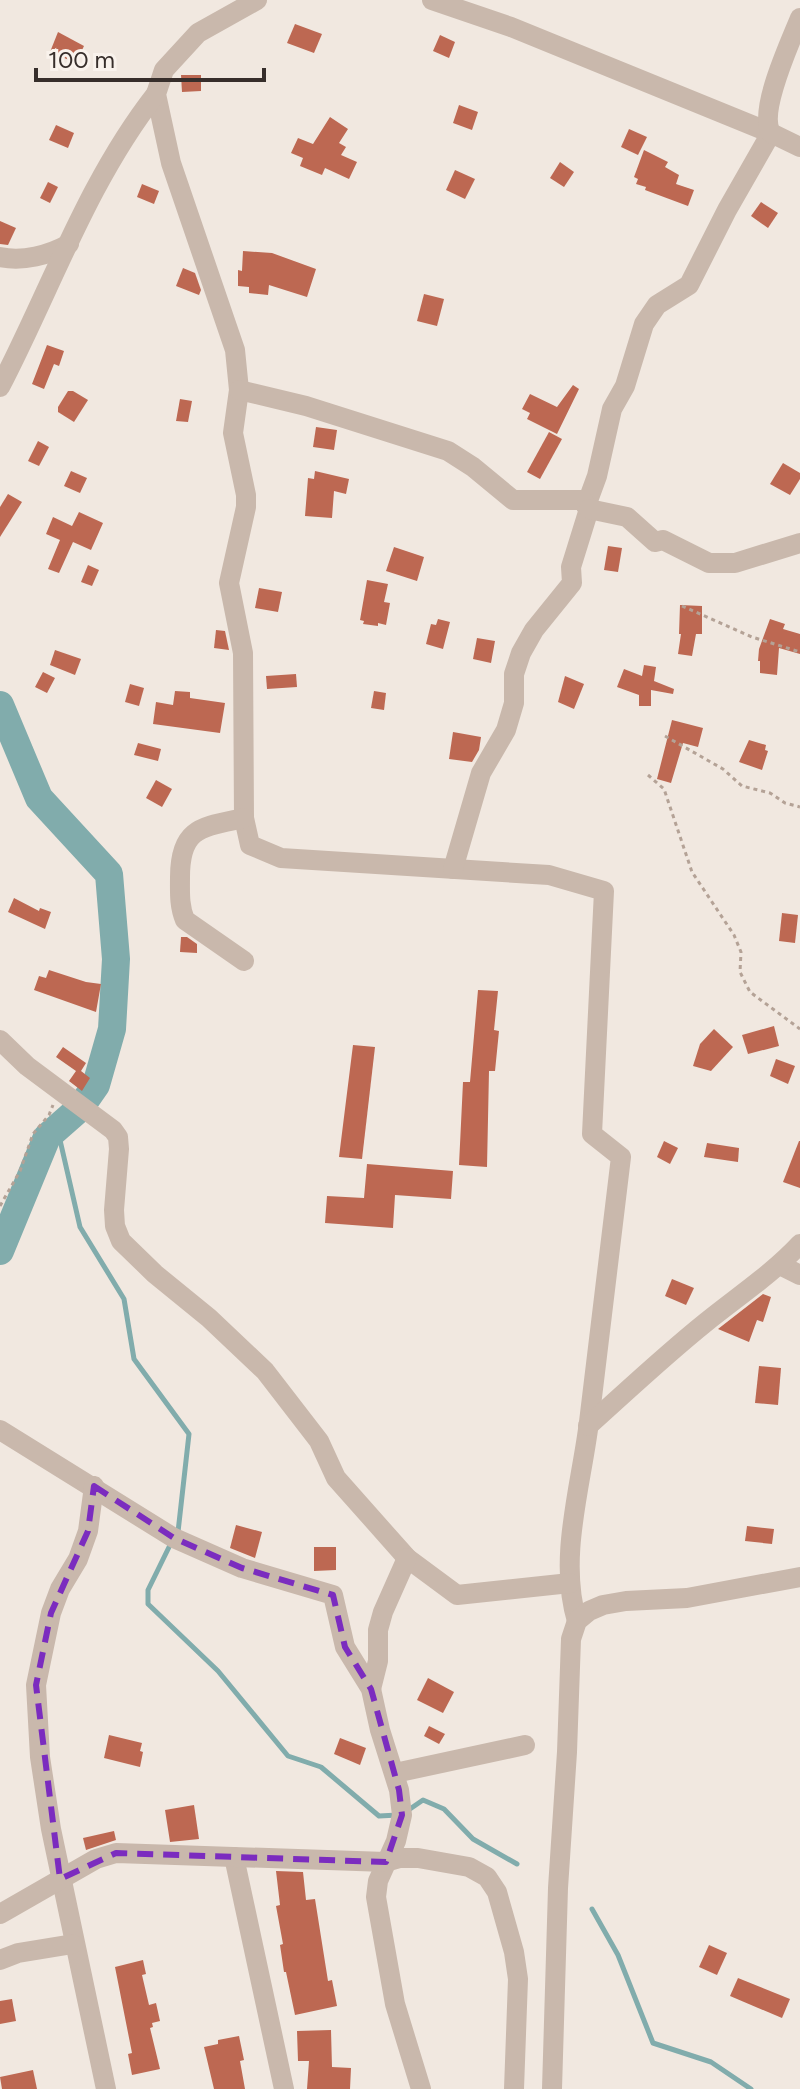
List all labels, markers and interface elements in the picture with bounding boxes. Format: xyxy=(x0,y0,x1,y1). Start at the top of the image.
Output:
scale bar xyxy=(36,32,264,82)
text: 100 m xyxy=(48,45,115,74)

